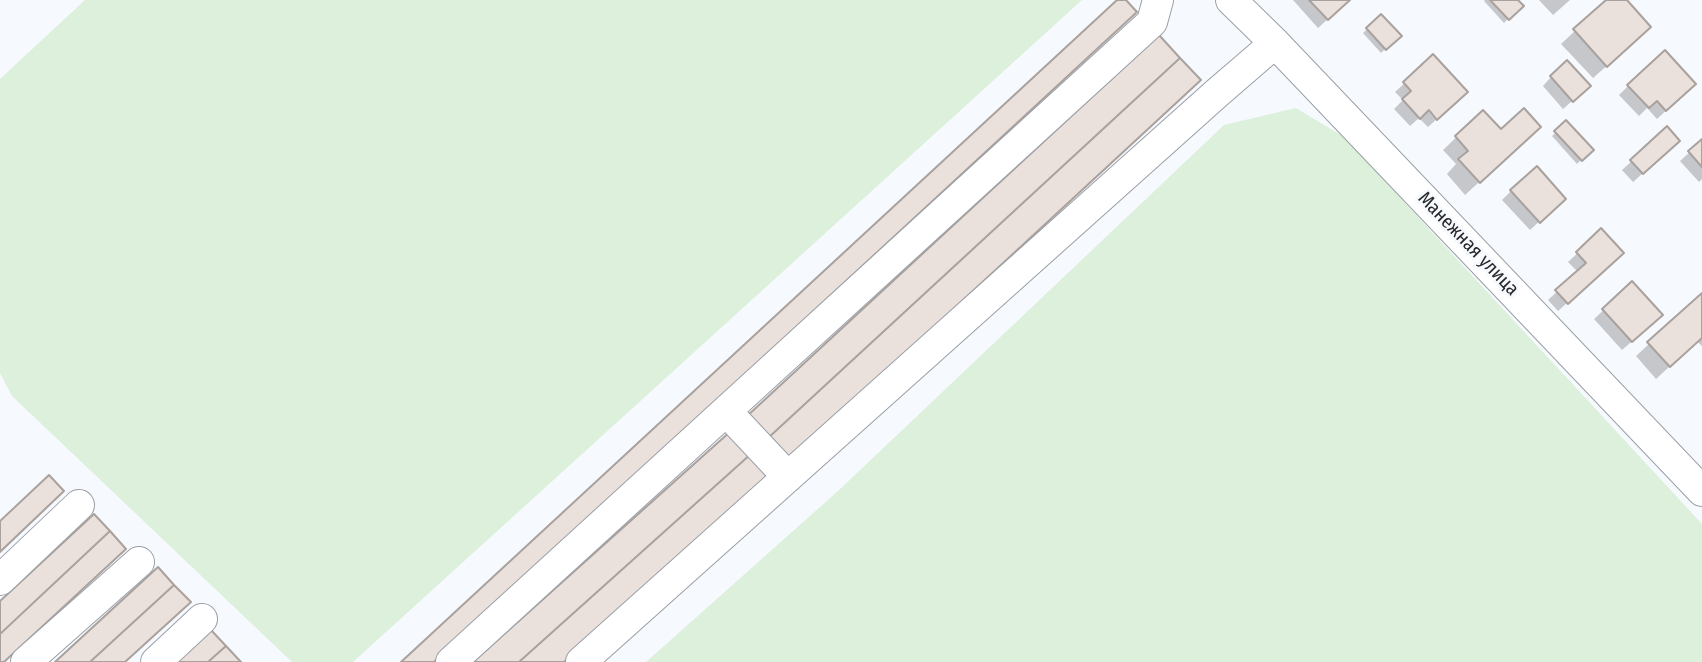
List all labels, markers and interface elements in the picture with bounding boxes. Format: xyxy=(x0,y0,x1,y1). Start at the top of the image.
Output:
street label: Манежная улица xyxy=(1413,187,1523,301)

